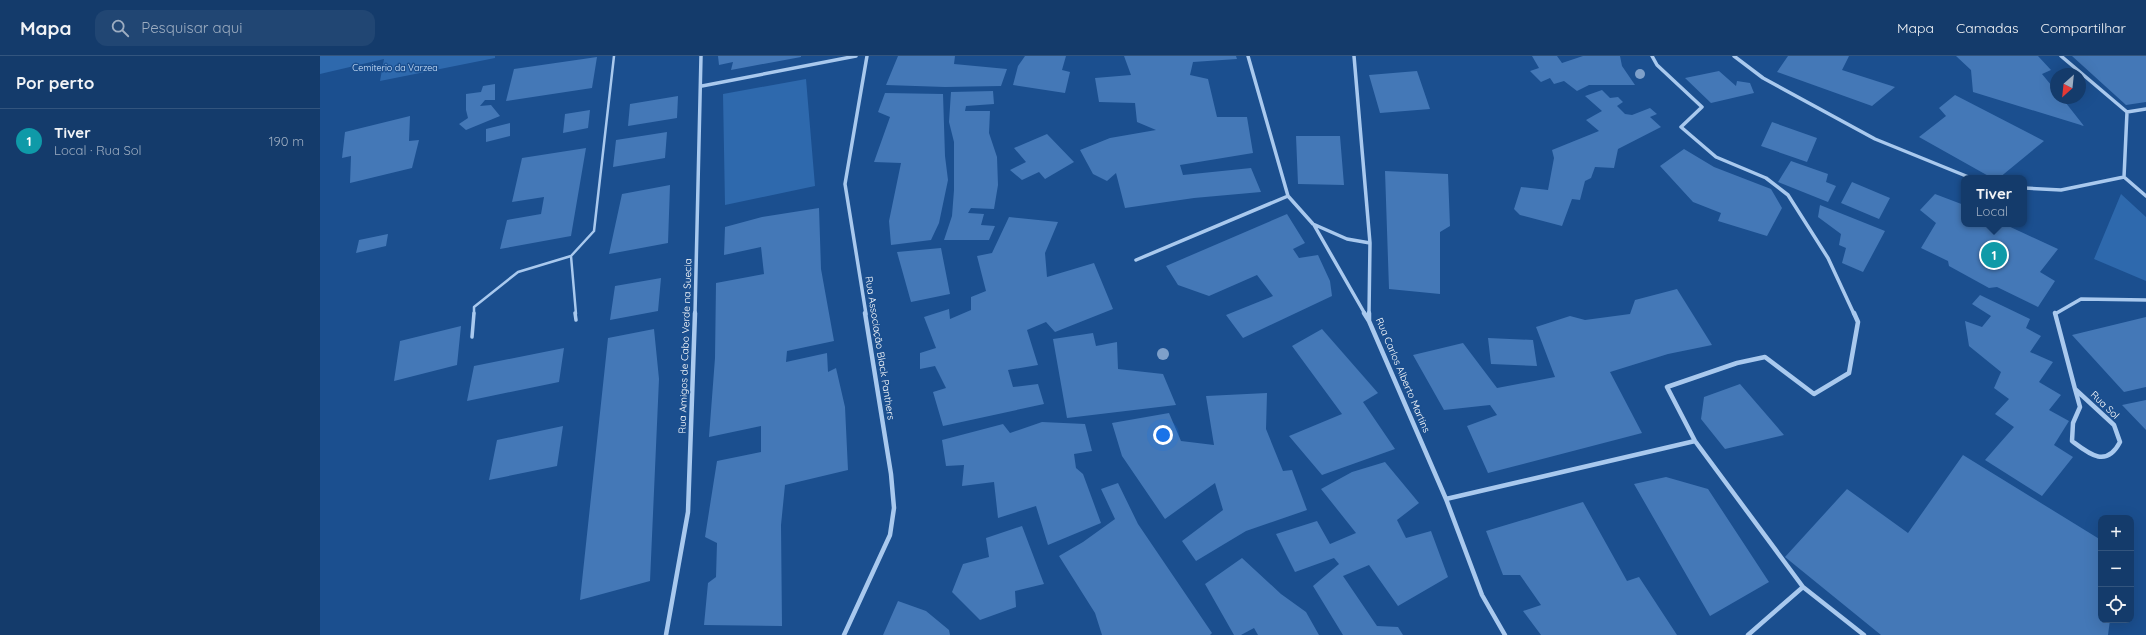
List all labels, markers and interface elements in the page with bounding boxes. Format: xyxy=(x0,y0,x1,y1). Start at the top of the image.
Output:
search box xyxy=(95,10,375,46)
text: Mapa xyxy=(20,16,71,40)
icon: search xyxy=(109,17,131,39)
text: Pesquisar aqui xyxy=(141,18,243,37)
text: Mapa xyxy=(1897,19,1934,37)
text: Camadas xyxy=(1956,19,2018,37)
text: Compartilhar xyxy=(2040,19,2126,37)
park label: Cemiterio da Varzea xyxy=(352,62,438,73)
north arrow xyxy=(2050,68,2086,104)
text: Por perto xyxy=(16,72,94,93)
text: Tiver xyxy=(54,123,91,142)
text: 1 xyxy=(26,133,32,149)
text: 190 m xyxy=(269,133,304,149)
text: Local · Rua Sol xyxy=(54,142,142,158)
popup xyxy=(1961,175,2027,227)
text: Tiver xyxy=(1976,184,2012,203)
text: Local xyxy=(1976,203,2008,219)
pin: 1 xyxy=(1981,240,2007,270)
street label: Rua Amigos de Cabo Verde na Suecia xyxy=(675,258,695,434)
street label: Rua Associação Black Panthers xyxy=(862,275,898,421)
street label: Rua Carlos Alberto Martins xyxy=(1373,315,1433,435)
street label: Rua Sol xyxy=(2088,388,2122,422)
your location xyxy=(1153,425,1173,445)
map controls xyxy=(2098,515,2134,623)
button: + xyxy=(2098,515,2134,551)
button: − xyxy=(2098,551,2134,587)
button: locate xyxy=(2098,587,2134,623)

